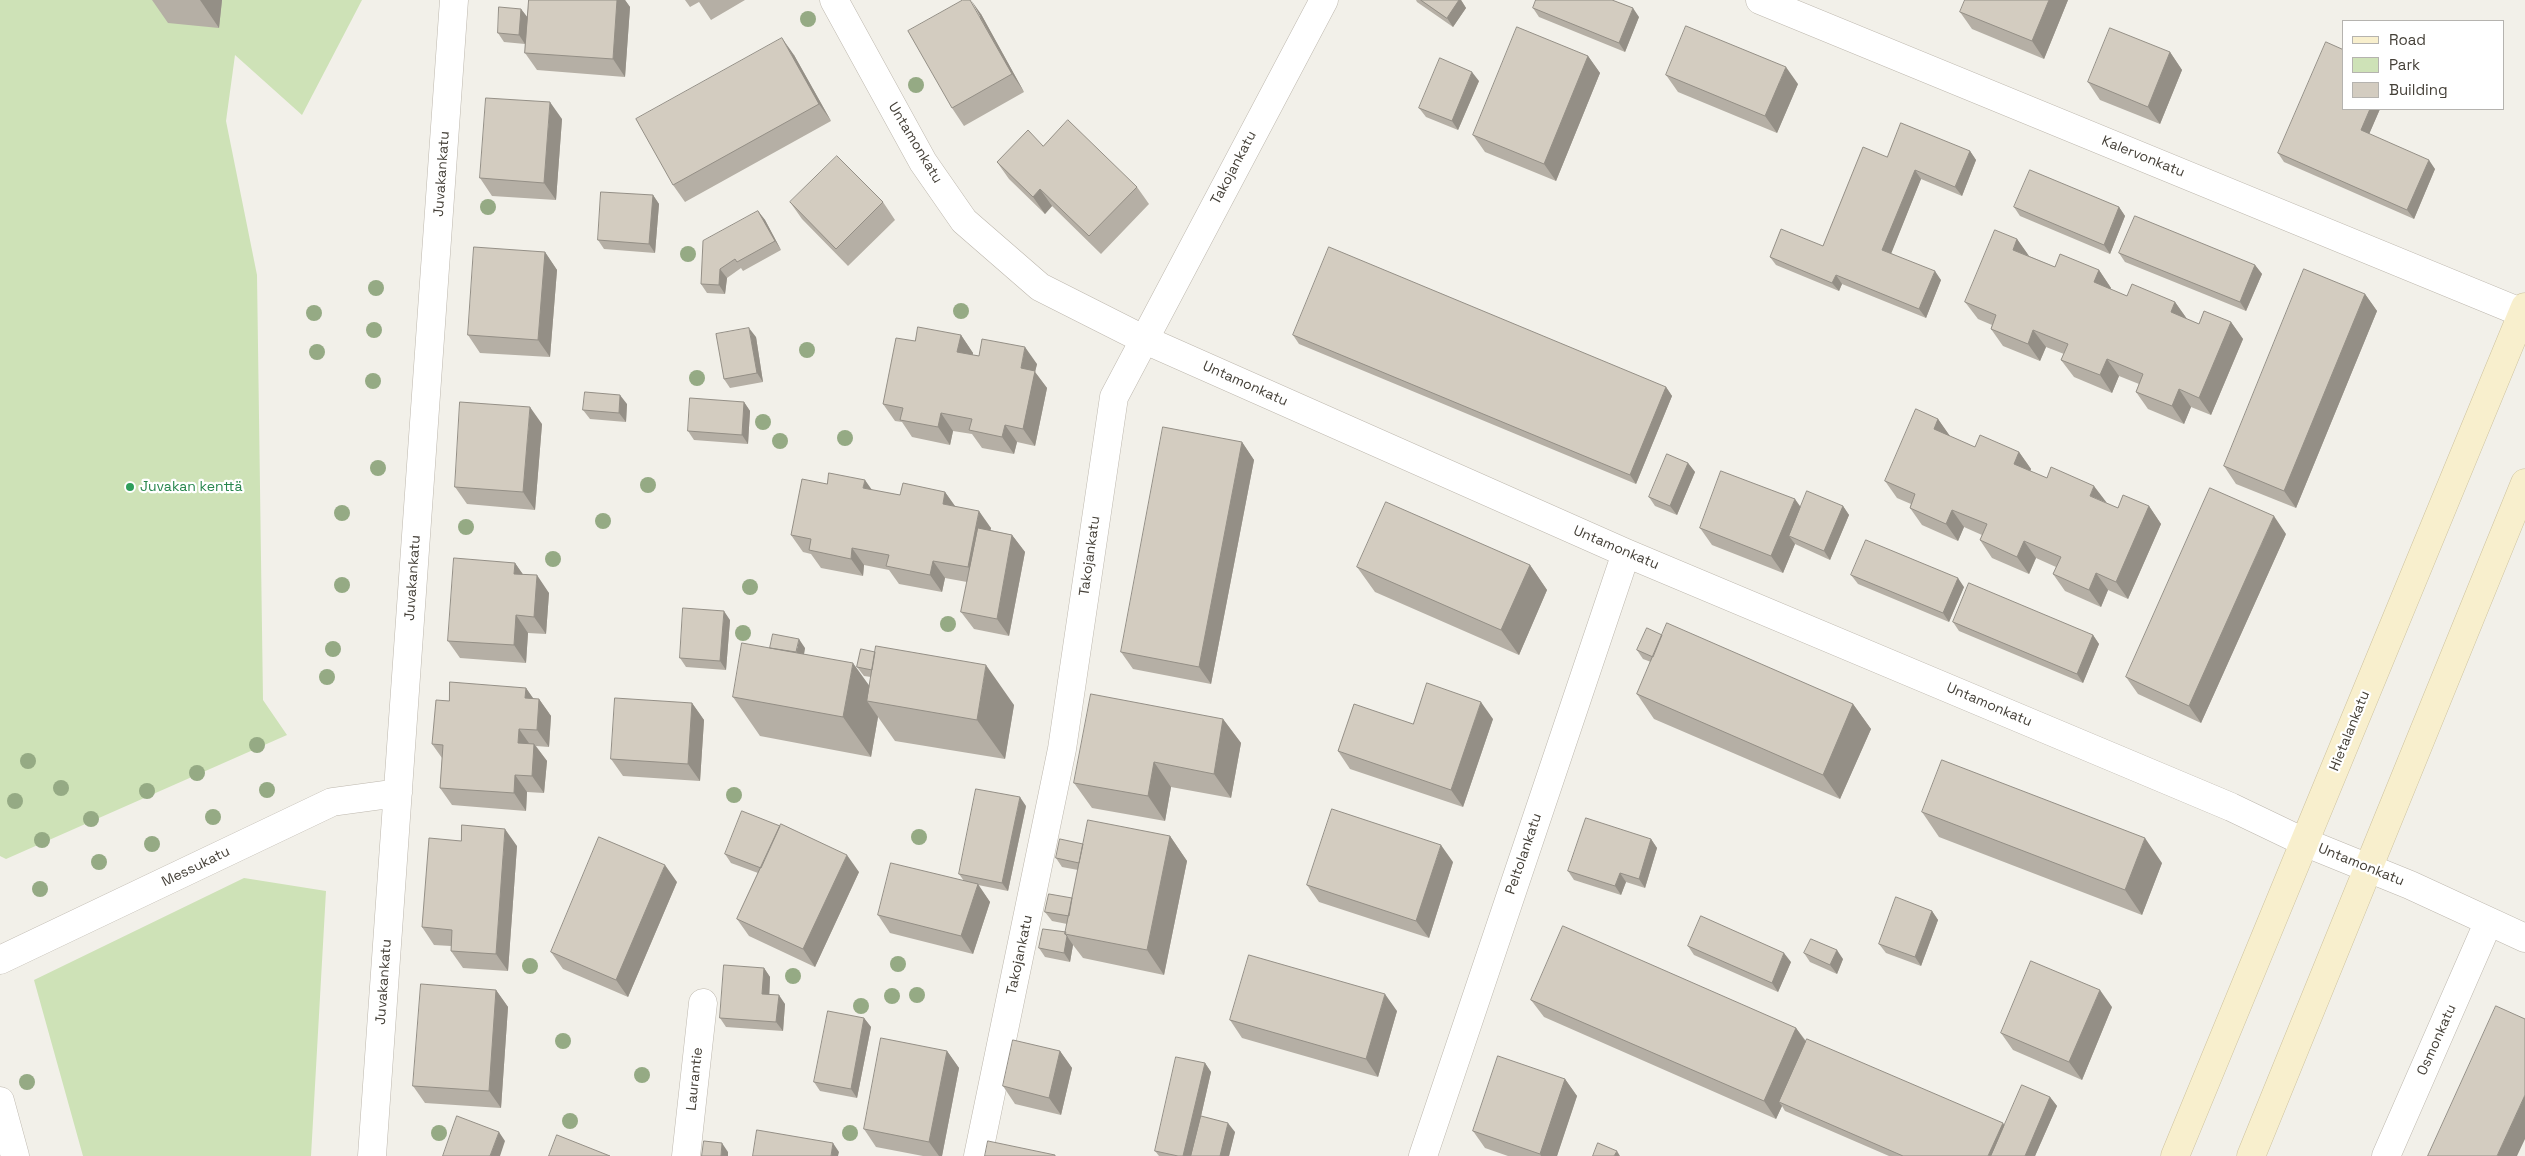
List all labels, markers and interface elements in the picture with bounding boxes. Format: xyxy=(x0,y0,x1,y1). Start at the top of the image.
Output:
legend xyxy=(2342,20,2505,110)
text: Road xyxy=(2389,30,2426,49)
text: Park xyxy=(2389,55,2420,74)
text: Building xyxy=(2389,80,2448,99)
street label: Untamonkatu xyxy=(884,99,946,187)
street label: Takojankatu xyxy=(1208,128,1260,208)
street label: Juvakankatu xyxy=(431,131,453,217)
street label: Kalervonkatu xyxy=(2099,133,2187,181)
street label: Untamonkatu xyxy=(1200,358,1290,410)
place label: Juvakan kenttä xyxy=(140,479,243,495)
marker: Juvakan kenttä xyxy=(124,481,136,493)
street label: Takojankatu xyxy=(1076,515,1104,597)
street label: Untamonkatu xyxy=(1571,522,1661,574)
street label: Juvakankatu xyxy=(402,535,424,621)
street label: Untamonkatu xyxy=(1944,679,2034,731)
street label: Hietalankatu xyxy=(2326,688,2374,774)
street label: Peltolankatu xyxy=(1502,811,1546,897)
street label: Untamonkatu xyxy=(2315,840,2407,890)
street label: Messukatu xyxy=(159,843,233,891)
street label: Takojankatu xyxy=(1003,914,1037,996)
street label: Juvakankatu xyxy=(373,939,395,1025)
street label: Osmonkatu xyxy=(2414,1002,2460,1078)
street label: Laurantie xyxy=(683,1046,707,1112)

